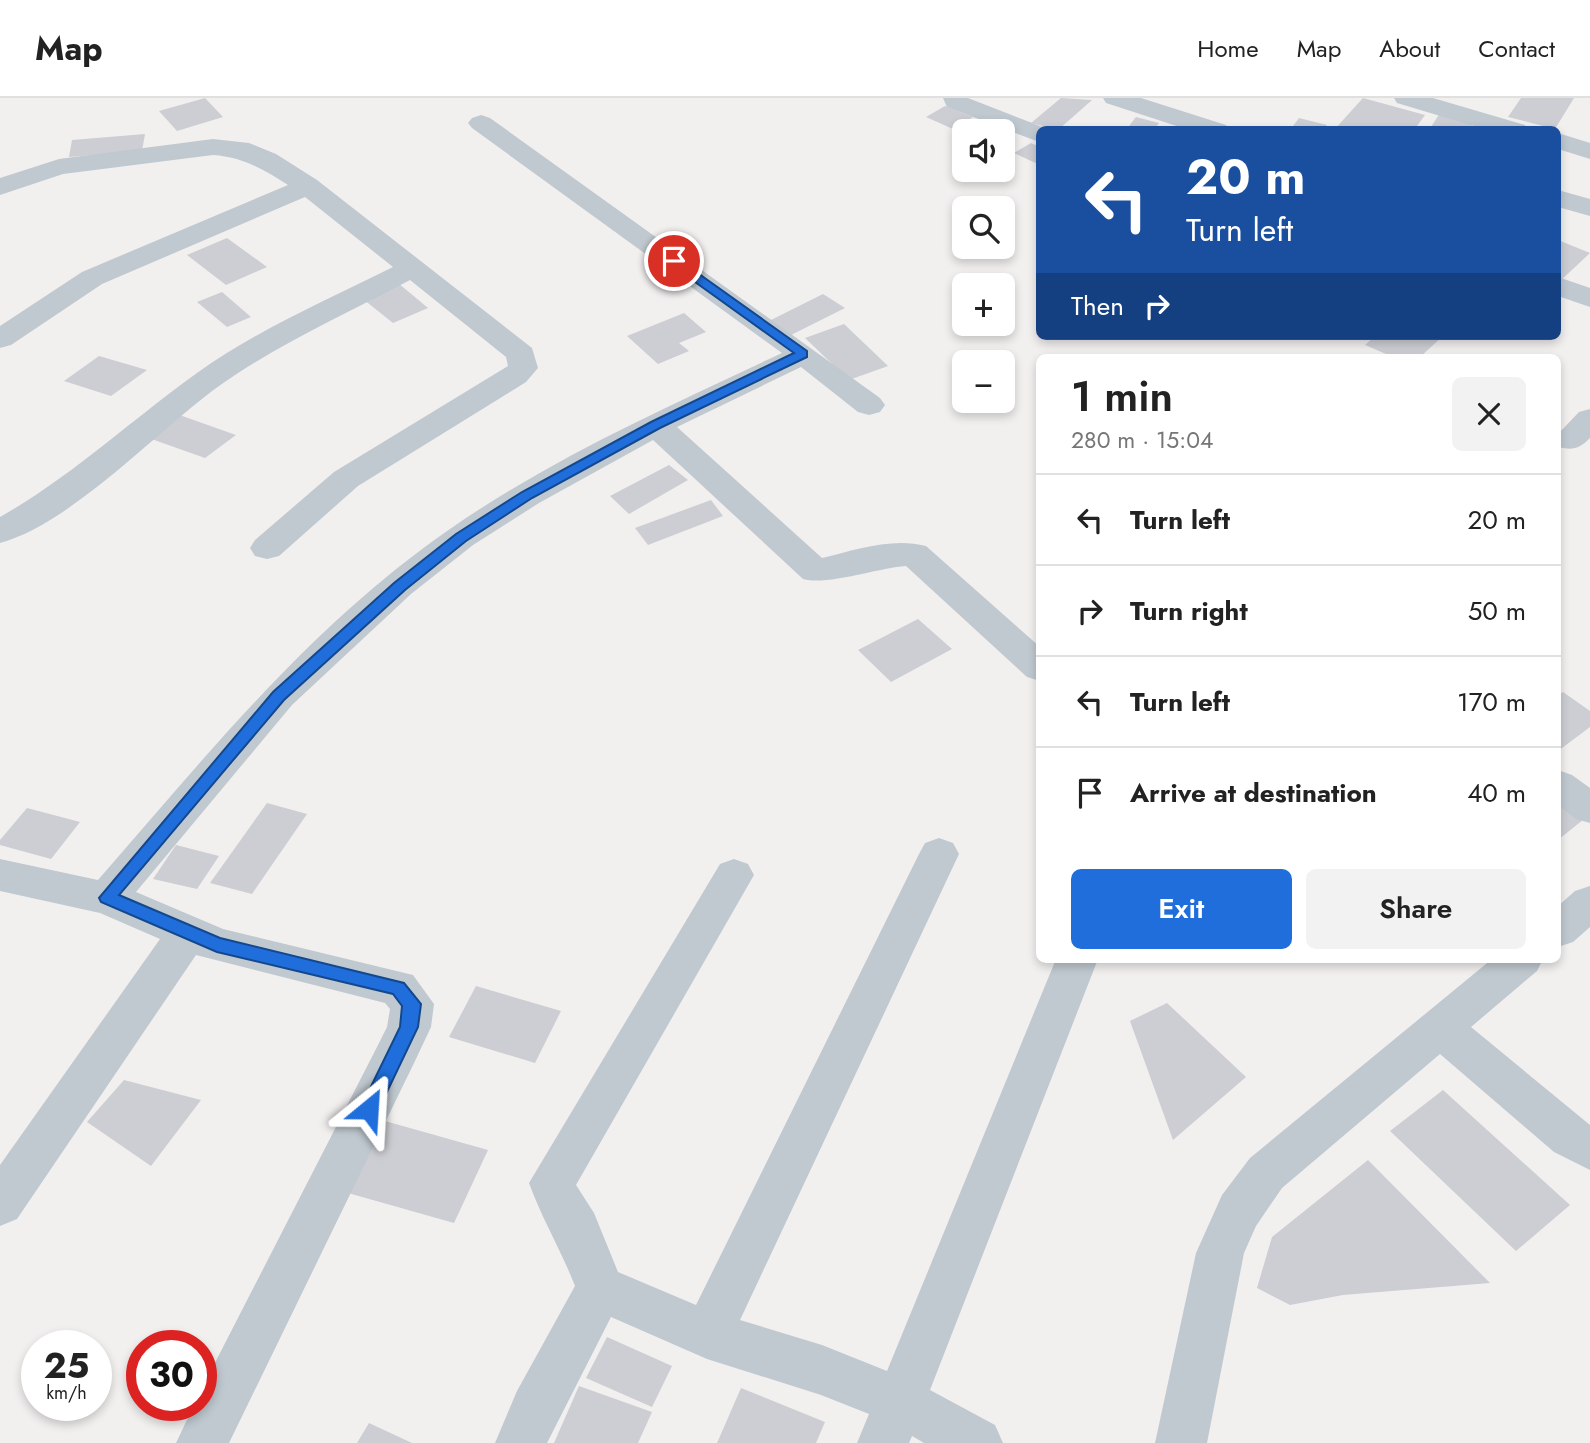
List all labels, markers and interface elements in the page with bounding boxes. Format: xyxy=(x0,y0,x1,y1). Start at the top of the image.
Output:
text: Map xyxy=(35,25,103,72)
text: Home xyxy=(1197,31,1259,66)
text: Map xyxy=(1297,31,1341,66)
text: About xyxy=(1379,31,1440,66)
text: Contact xyxy=(1478,31,1555,66)
map controls xyxy=(952,119,1015,413)
button: sound xyxy=(952,119,1015,182)
text: 20 m xyxy=(1186,142,1305,212)
icon: left xyxy=(1071,154,1162,245)
button: search xyxy=(952,196,1015,259)
text: Turn left xyxy=(1186,207,1293,253)
pin xyxy=(644,231,704,291)
icon: arrive xyxy=(655,242,693,280)
button: + xyxy=(952,273,1015,336)
text: Then xyxy=(1071,287,1124,325)
icon: right xyxy=(1138,287,1176,325)
button: − xyxy=(952,350,1015,413)
text: 1 min xyxy=(1071,366,1173,427)
button: close xyxy=(1452,377,1526,451)
text: 280 m · 15:04 xyxy=(1071,423,1213,457)
icon: left xyxy=(1071,501,1109,539)
text: Turn left xyxy=(1130,501,1230,539)
text: 20 m xyxy=(1468,501,1526,539)
icon: right xyxy=(1071,592,1109,630)
text: Turn right xyxy=(1130,592,1248,630)
text: 50 m xyxy=(1468,592,1526,630)
icon: left xyxy=(1071,683,1109,721)
text: Turn left xyxy=(1130,683,1230,721)
text: 170 m xyxy=(1457,683,1526,721)
icon: arrive xyxy=(1071,774,1109,812)
text: Arrive at destination xyxy=(1130,774,1377,812)
text: 40 m xyxy=(1467,774,1526,812)
button: Exit xyxy=(1071,869,1292,949)
button: Share xyxy=(1306,869,1526,949)
position arrow xyxy=(332,1072,406,1146)
speed limit sign: 30 xyxy=(126,1330,217,1421)
text: 25 xyxy=(44,1341,89,1391)
text: km/h xyxy=(46,1380,87,1406)

